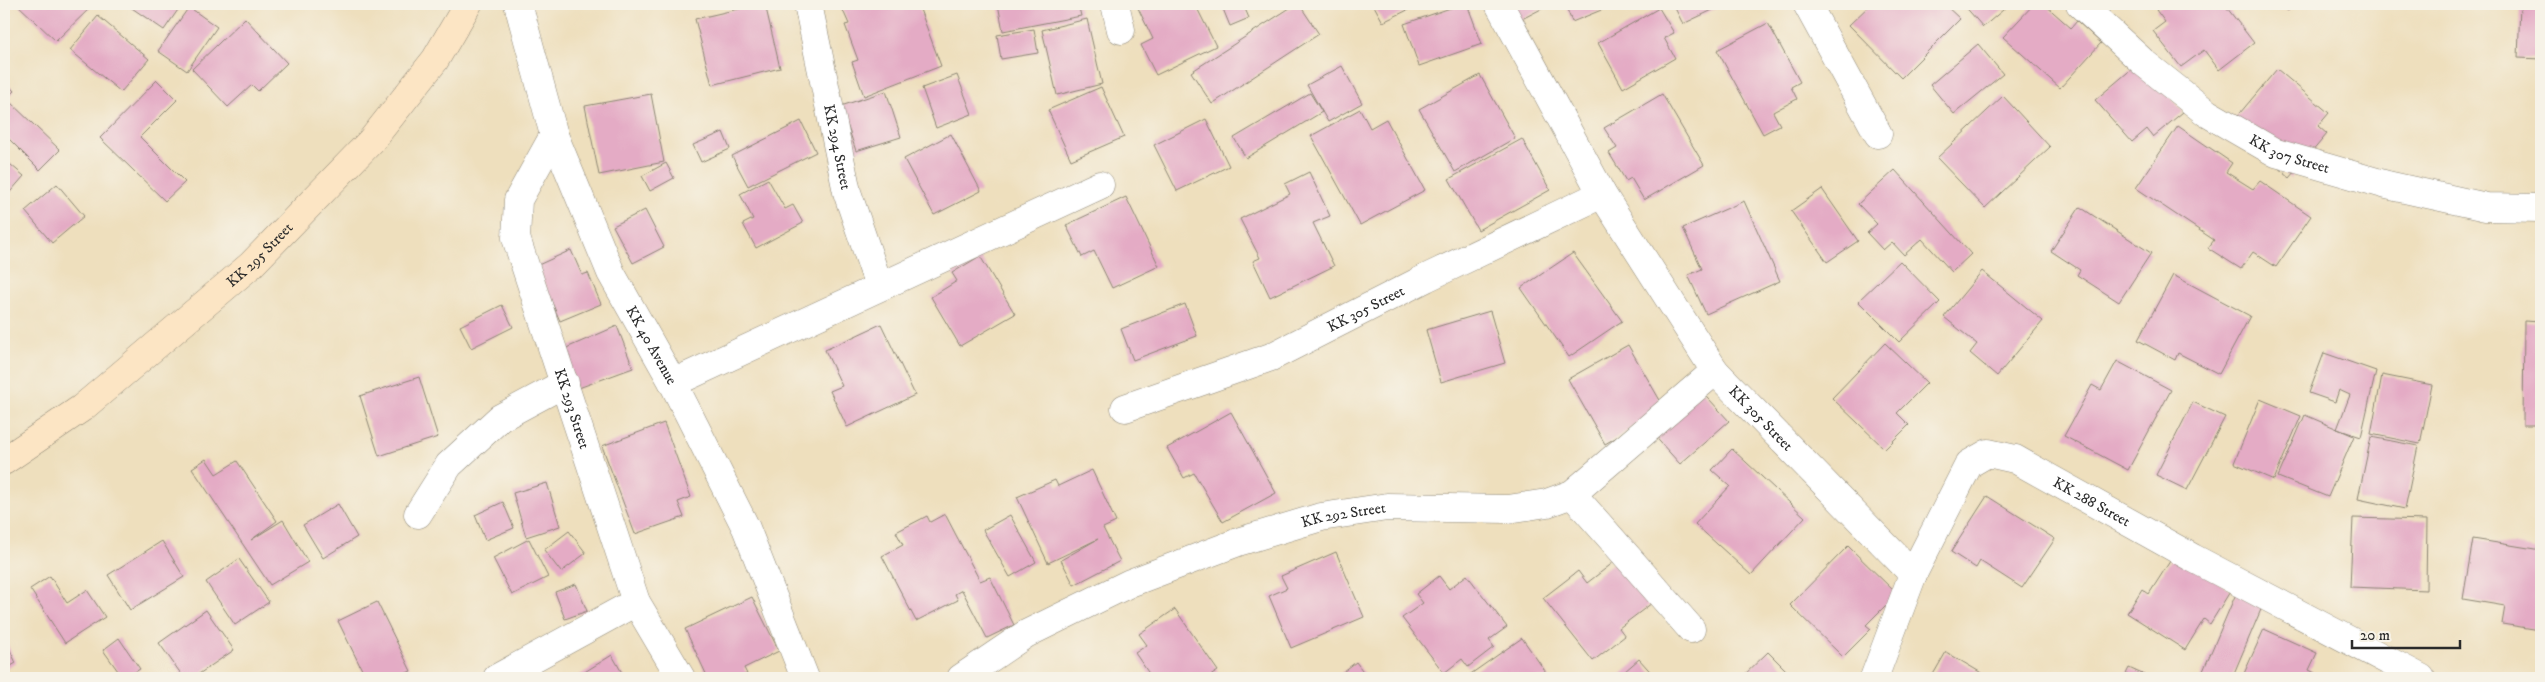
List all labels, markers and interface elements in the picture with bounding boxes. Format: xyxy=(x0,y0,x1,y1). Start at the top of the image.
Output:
street label: KK 294 Street xyxy=(820,103,856,191)
street label: KK 307 Street xyxy=(2246,130,2332,177)
street label: KK 295 Street xyxy=(222,218,297,291)
street label: KK 305 Street xyxy=(1324,281,1408,336)
street label: KK 40 Avenue xyxy=(622,302,681,388)
street label: KK 293 Street xyxy=(550,366,594,451)
street label: KK 305 Street xyxy=(1725,381,1797,455)
street label: KK 288 Street xyxy=(2050,473,2134,531)
street label: KK 292 Street xyxy=(1299,498,1387,532)
scale bar xyxy=(2352,617,2460,649)
text: 20 m xyxy=(2360,626,2390,645)

